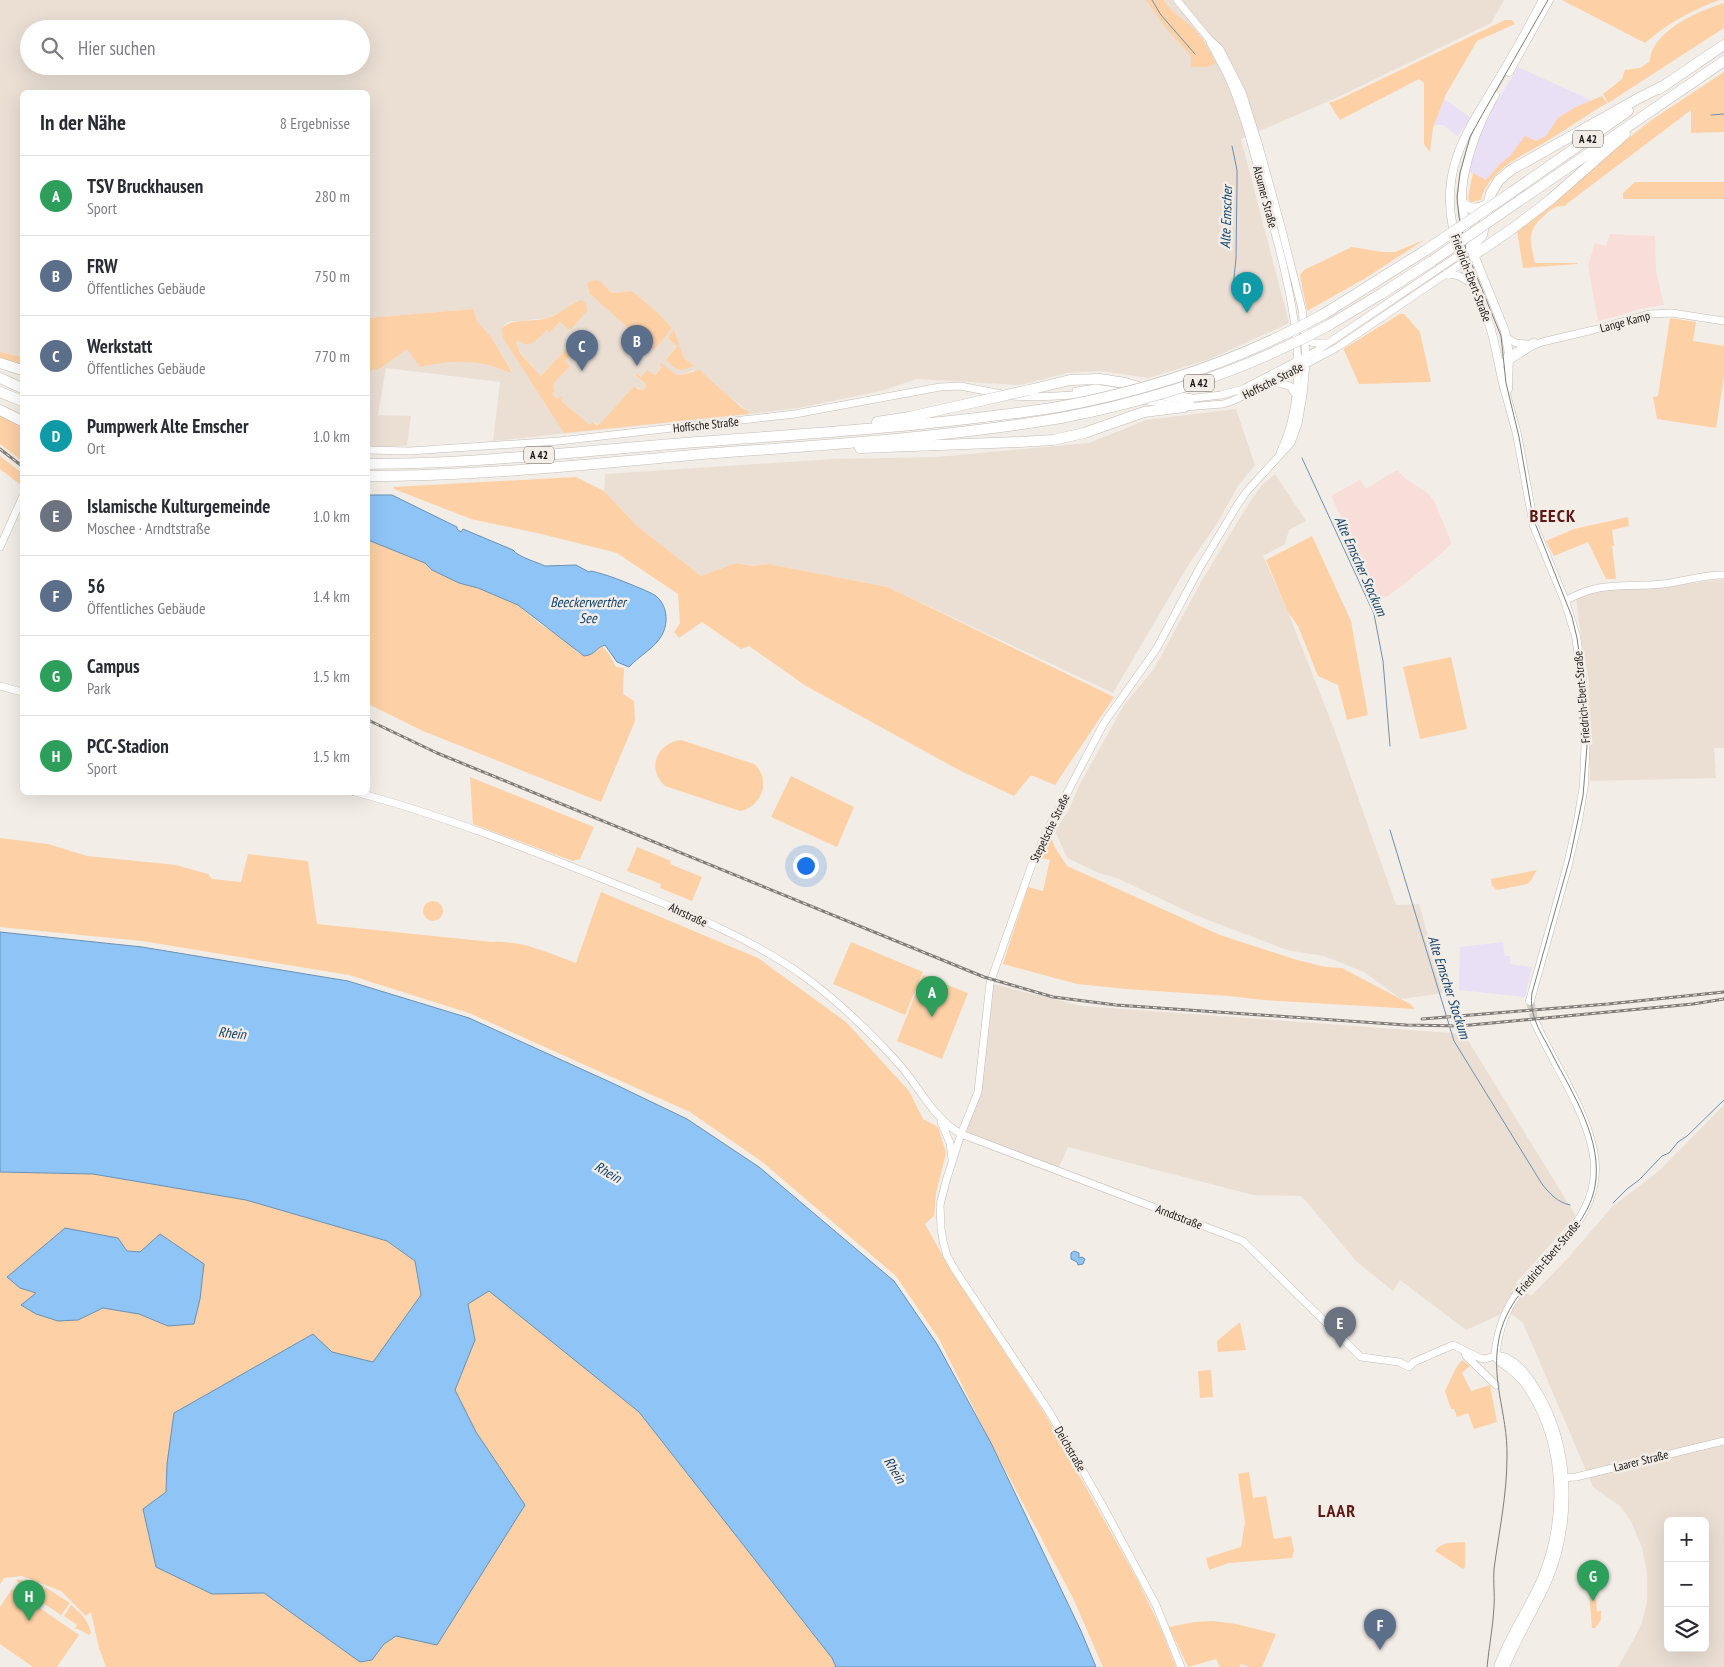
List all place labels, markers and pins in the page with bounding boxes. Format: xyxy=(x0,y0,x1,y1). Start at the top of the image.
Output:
pin: D xyxy=(1231,272,1263,313)
pin: B xyxy=(621,325,653,366)
pin: C xyxy=(566,330,598,371)
pin: A xyxy=(916,976,948,1017)
pin: E xyxy=(1324,1307,1356,1348)
pin: G xyxy=(1577,1560,1609,1601)
pin: H xyxy=(13,1580,45,1621)
pin: F xyxy=(1364,1609,1396,1650)

